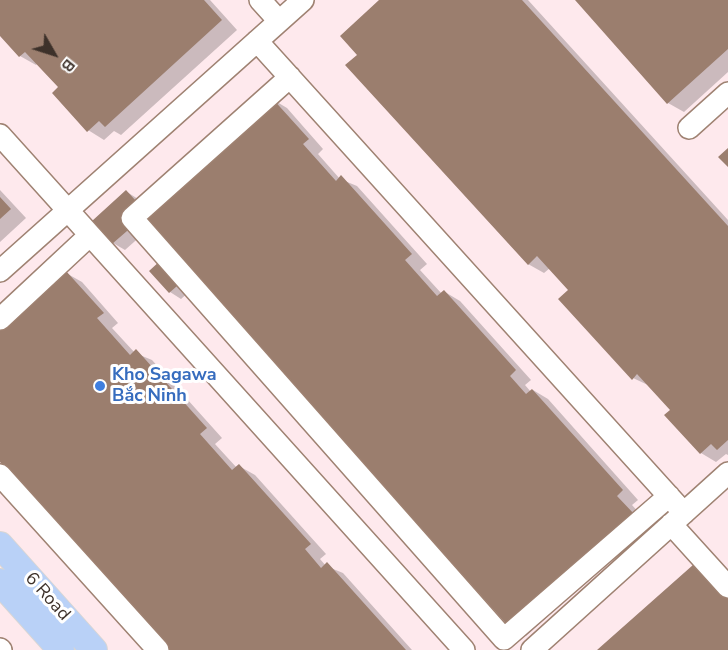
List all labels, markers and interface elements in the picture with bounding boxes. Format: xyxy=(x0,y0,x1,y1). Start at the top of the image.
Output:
north arrow xyxy=(24,24,84,84)
text: B xyxy=(56,54,80,77)
place label: Kho Sagawa Bắc Ninh xyxy=(112,365,217,407)
marker: Kho Sagawa Bắc Ninh xyxy=(93,379,107,393)
street label: 6 Road xyxy=(20,568,74,626)

